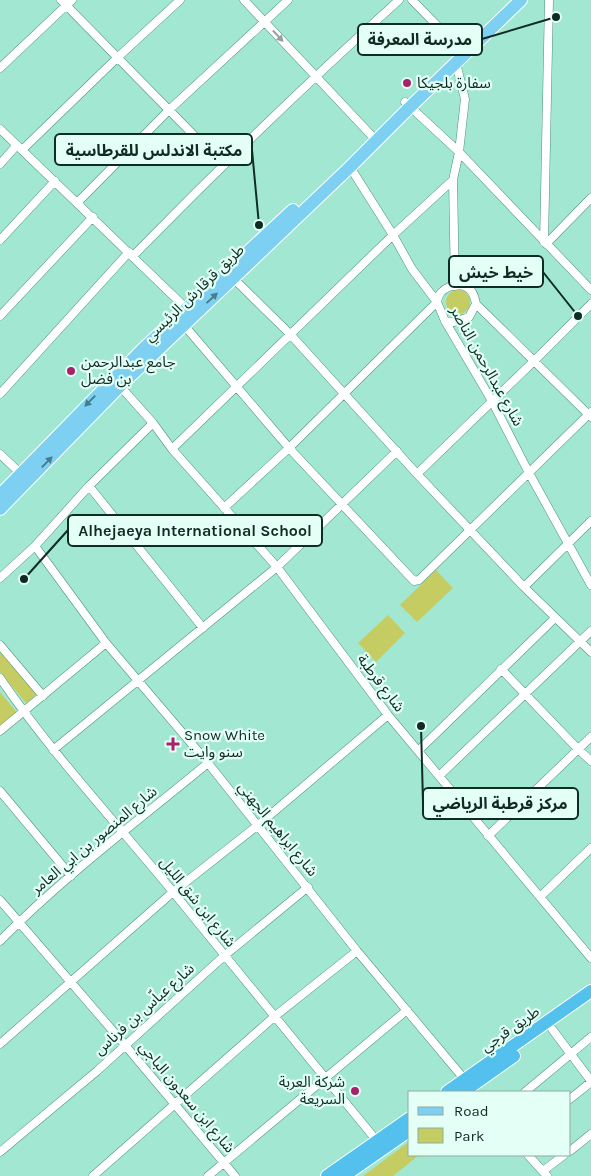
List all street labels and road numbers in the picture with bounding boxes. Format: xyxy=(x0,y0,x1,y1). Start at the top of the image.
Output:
street label: طريق قرقارش الرئيسي xyxy=(140,241,250,347)
street label: شارع عبدالرحمن الناصر xyxy=(443,302,528,431)
street label: شارع قرطبة xyxy=(351,651,409,717)
street label: شارع ابراهيم الجهني xyxy=(232,778,322,882)
street label: شارع المنصور بن ابي العامر xyxy=(27,782,163,901)
street label: شارع ابن شق الليل xyxy=(154,853,240,953)
street label: شارع عباّس بن فرناس xyxy=(89,958,200,1061)
street label: طريق قرجي xyxy=(477,1002,544,1058)
street label: شارع ابن سعدون الباجي xyxy=(133,1038,239,1158)

